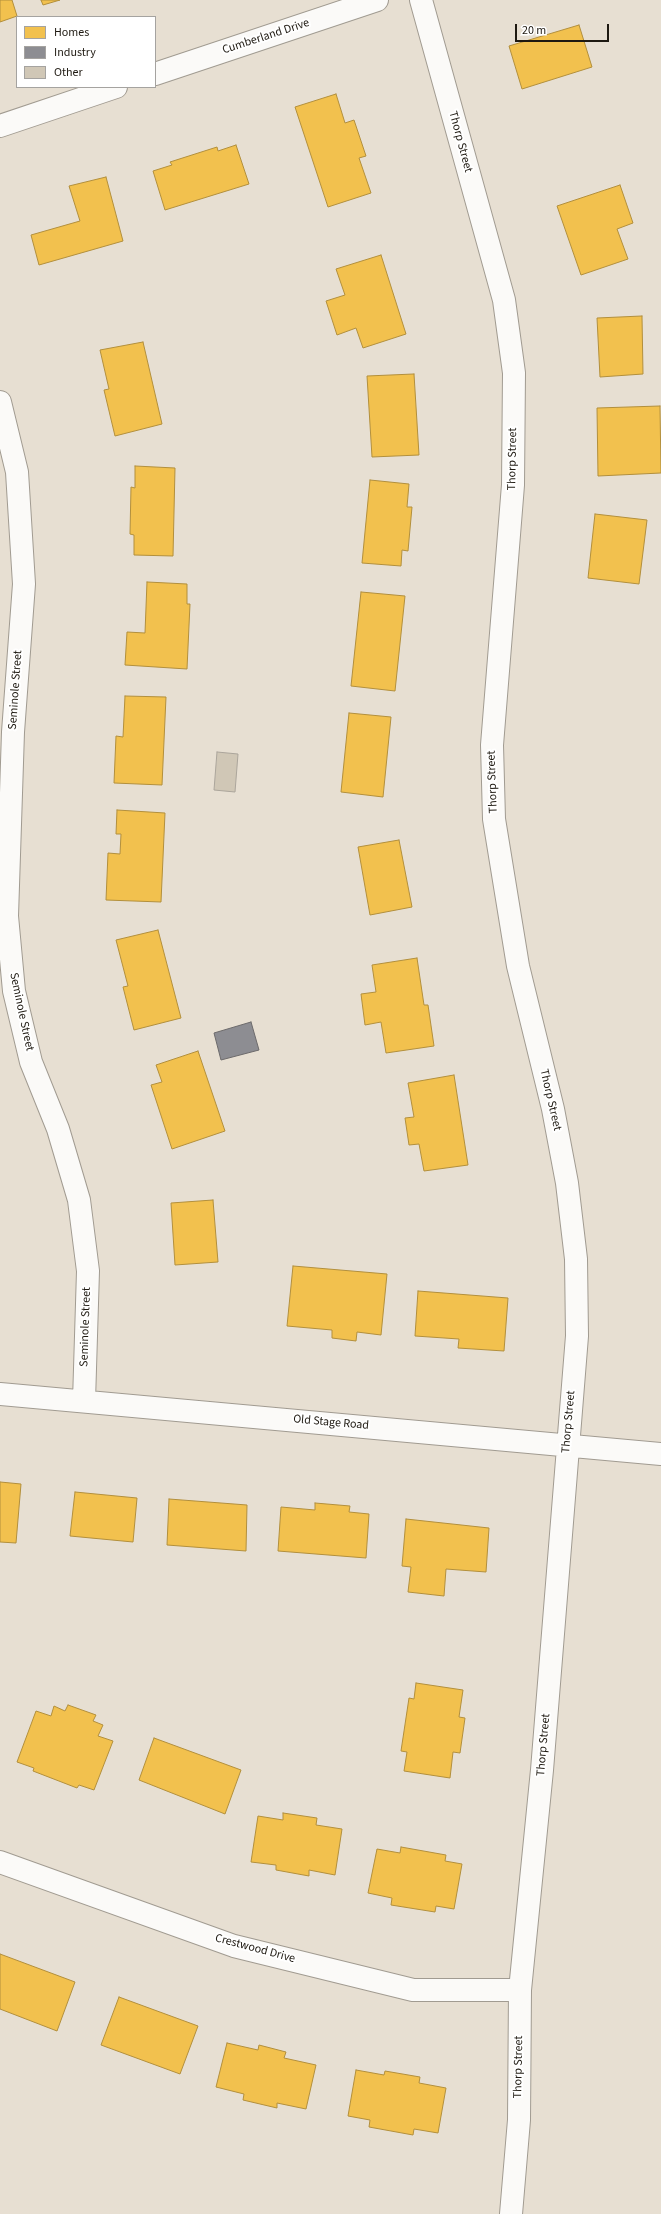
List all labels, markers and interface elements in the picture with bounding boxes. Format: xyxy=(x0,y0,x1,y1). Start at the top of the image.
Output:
legend xyxy=(16,16,156,88)
street label: Cumberland Drive xyxy=(221,16,311,58)
scale bar xyxy=(517,16,611,42)
text: 20 m xyxy=(522,22,546,39)
text: Homes xyxy=(54,24,89,41)
text: Industry xyxy=(54,44,96,61)
text: Other xyxy=(54,64,83,81)
street label: Thorp Street xyxy=(445,110,475,174)
street label: Thorp Street xyxy=(505,428,521,490)
street label: Seminole Street xyxy=(6,650,26,730)
street label: Thorp Street xyxy=(485,750,501,814)
street label: Seminole Street xyxy=(6,971,36,1053)
street label: Thorp Street xyxy=(536,1068,564,1132)
street label: Seminole Street xyxy=(77,1287,95,1367)
street label: Thorp Street xyxy=(559,1390,579,1454)
street label: Old Stage Road xyxy=(292,1413,370,1433)
street label: Thorp Street xyxy=(534,1713,554,1777)
street label: Crestwood Drive xyxy=(213,1931,297,1967)
street label: Thorp Street xyxy=(511,2036,527,2098)

